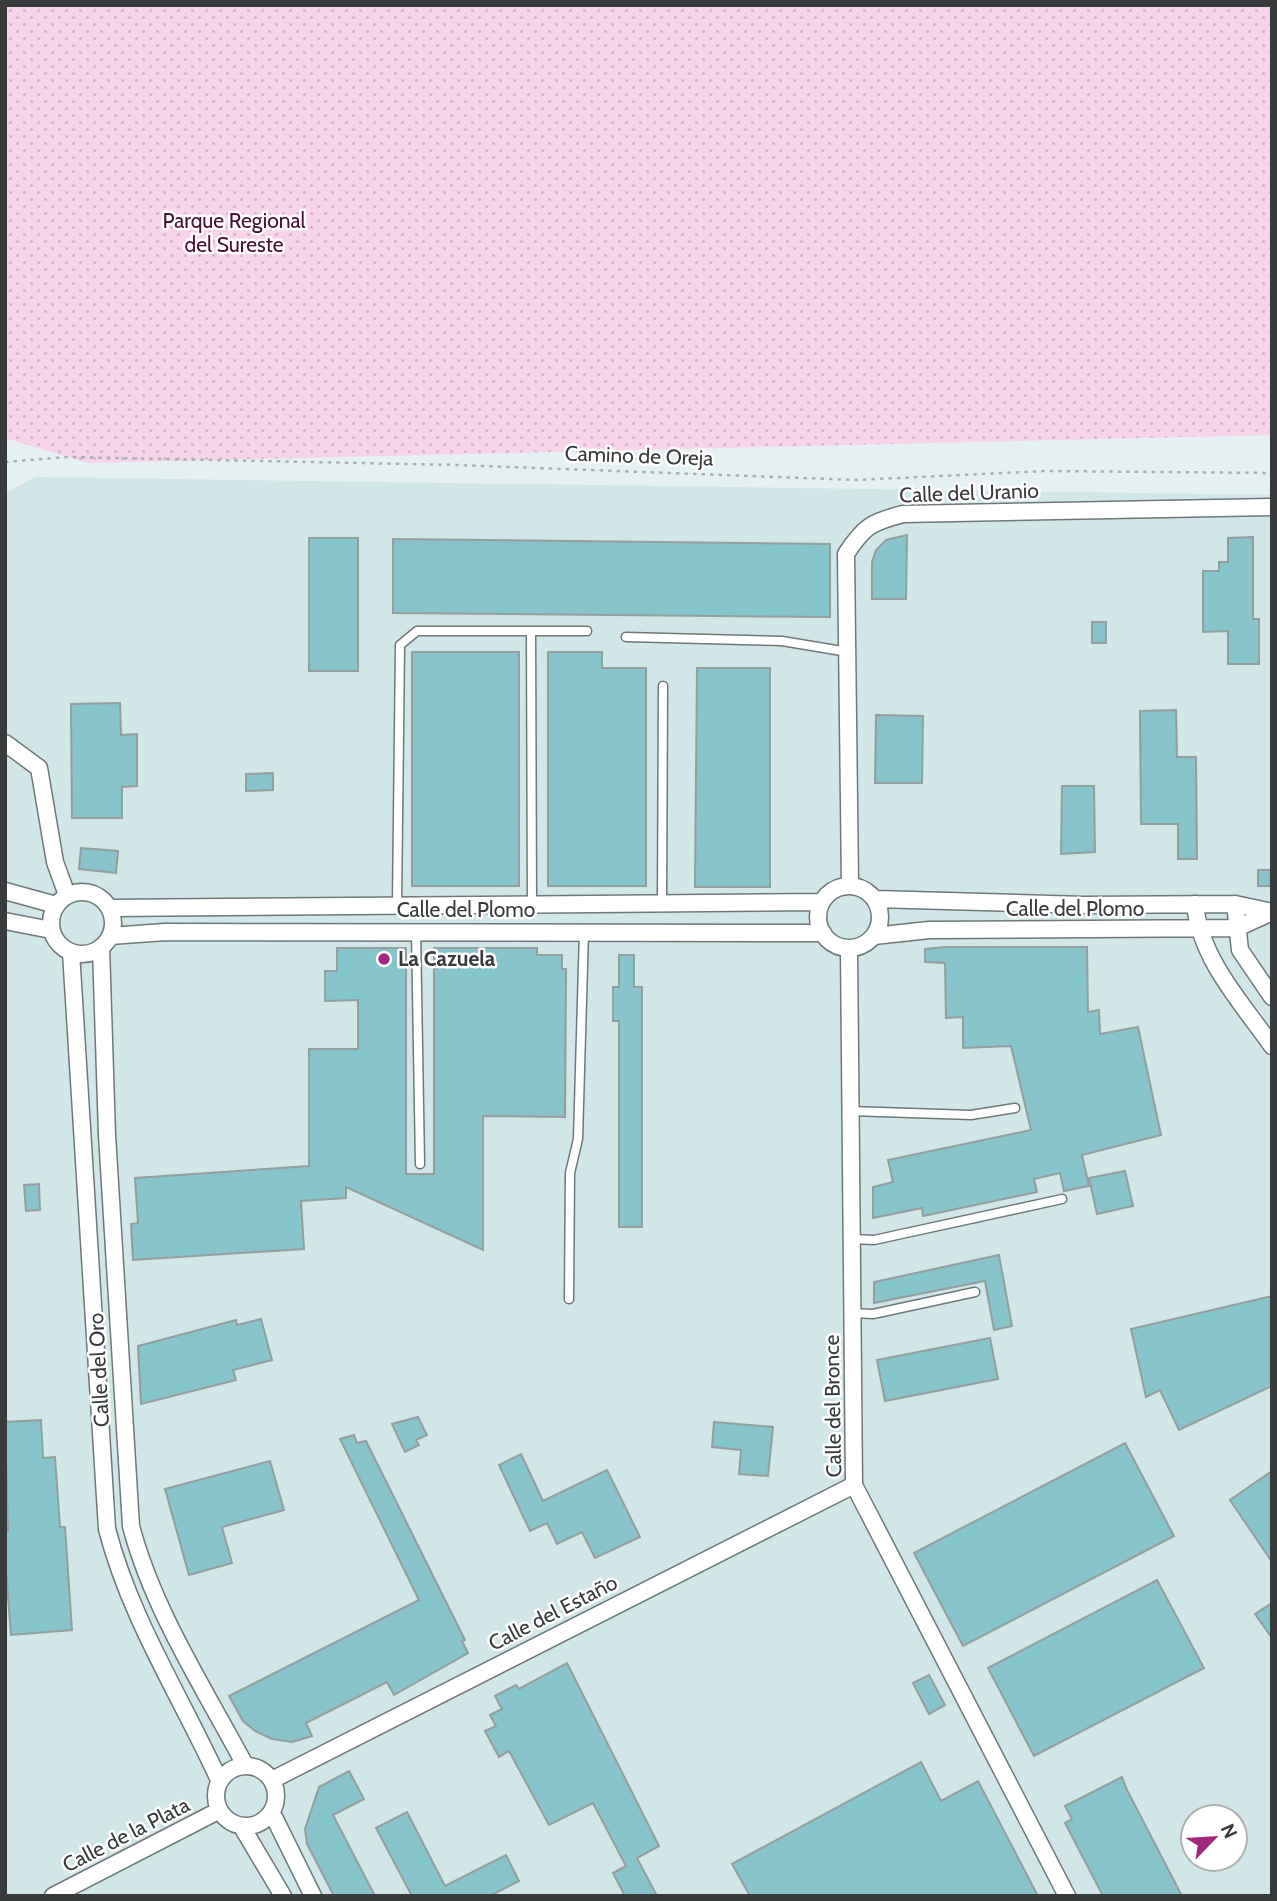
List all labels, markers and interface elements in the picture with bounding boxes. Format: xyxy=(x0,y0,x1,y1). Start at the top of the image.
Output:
park label: Parque Regional del Sureste xyxy=(163,208,306,257)
street label: Camino de Oreja xyxy=(564,440,714,472)
street label: Calle del Uranio xyxy=(899,478,1039,507)
street label: Calle del Plomo xyxy=(1006,896,1144,921)
street label: Calle del Plomo xyxy=(397,897,535,922)
place label: La Cazuela xyxy=(398,946,496,971)
marker: La Cazuela xyxy=(376,951,392,967)
street label: Calle del Oro xyxy=(83,1312,114,1428)
street label: Calle del Bronce xyxy=(819,1334,846,1478)
street label: Calle del Estaño xyxy=(484,1569,621,1656)
street label: Calle de la Plata xyxy=(58,1792,193,1877)
north arrow xyxy=(1179,1803,1249,1873)
text: N xyxy=(1216,1820,1242,1842)

